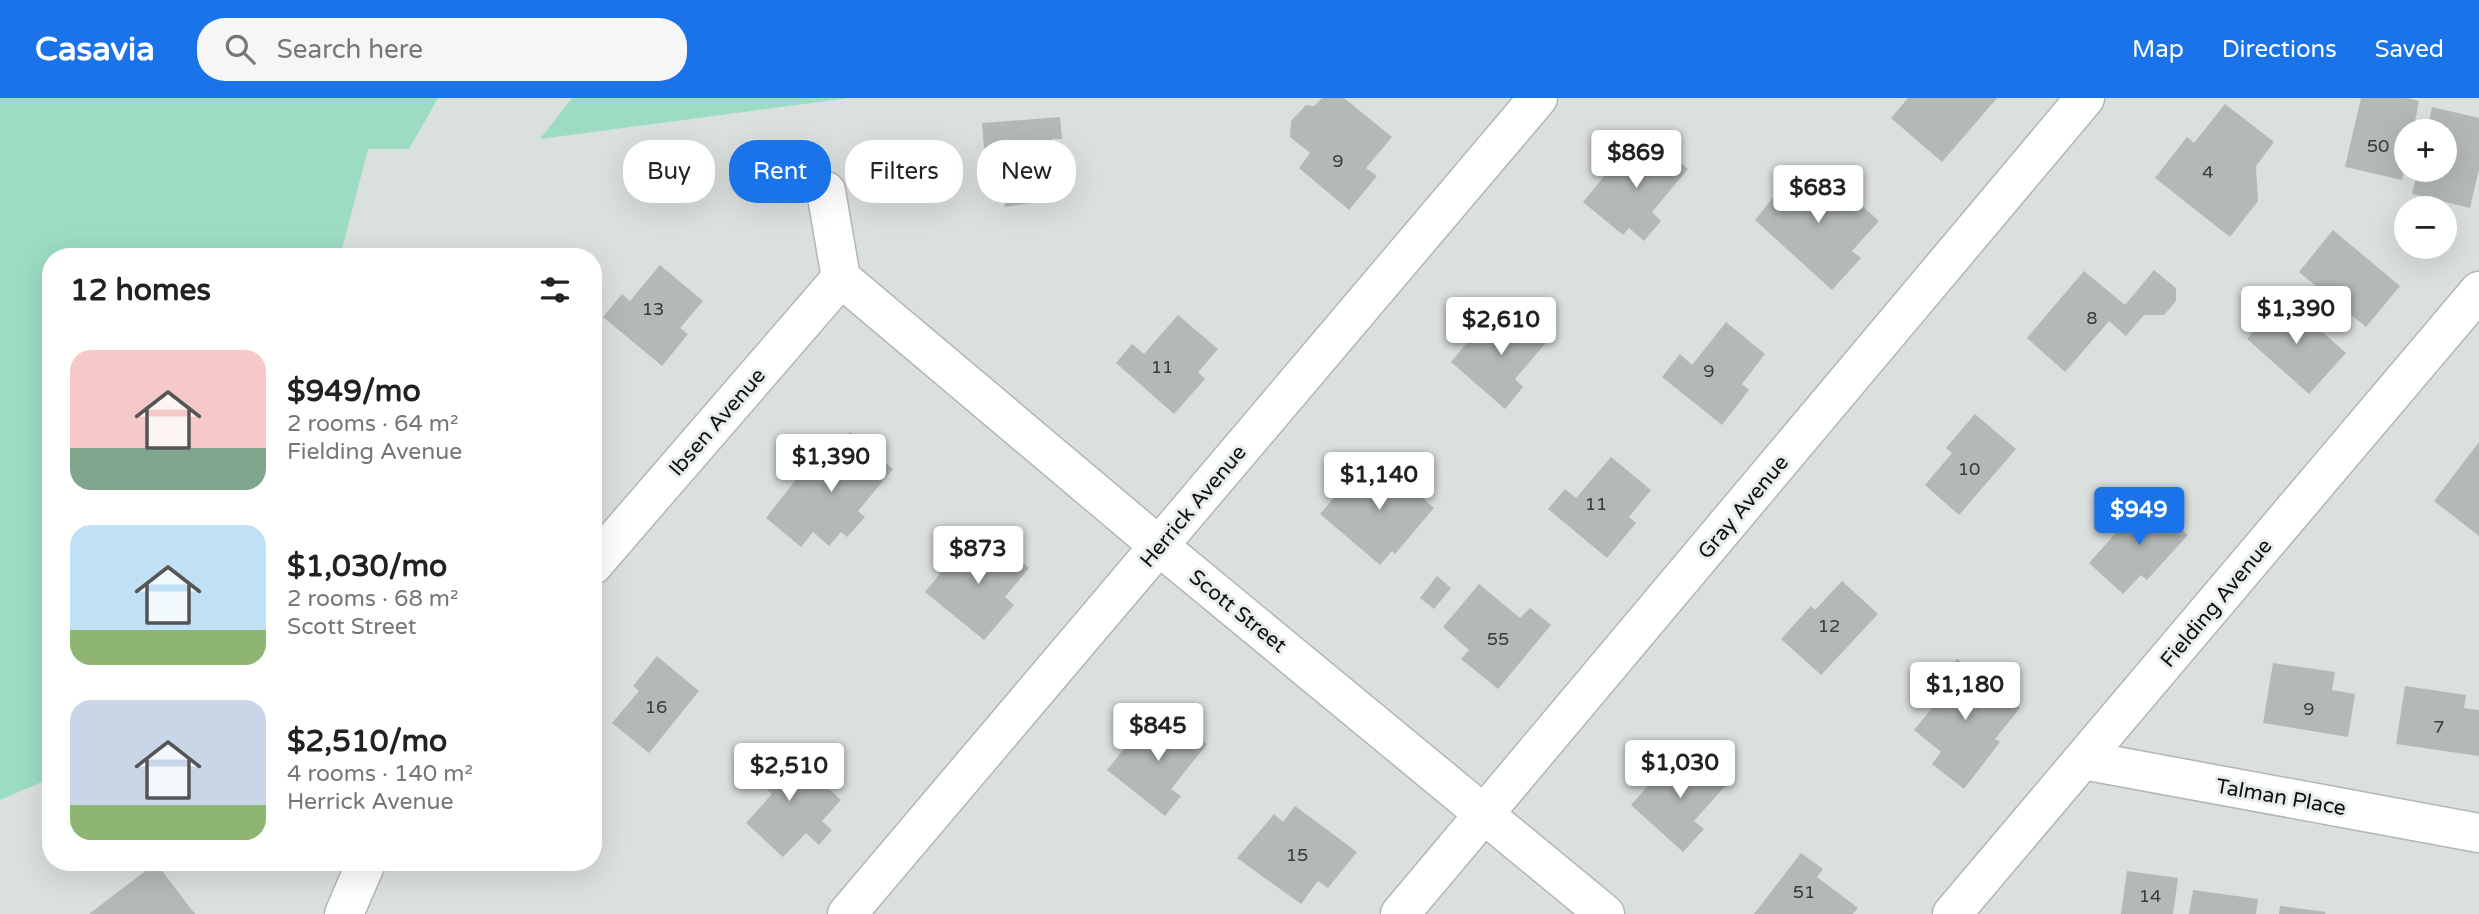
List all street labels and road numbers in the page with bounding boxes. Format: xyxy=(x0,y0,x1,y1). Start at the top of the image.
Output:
street label: Ibsen Avenue xyxy=(664,363,771,481)
street label: Herrick Avenue xyxy=(1135,440,1252,573)
street label: Gray Avenue xyxy=(1693,450,1794,564)
street label: Fielding Avenue xyxy=(2155,534,2277,673)
street label: Scott Street xyxy=(1184,564,1292,658)
street label: Talman Place xyxy=(2214,774,2348,821)

